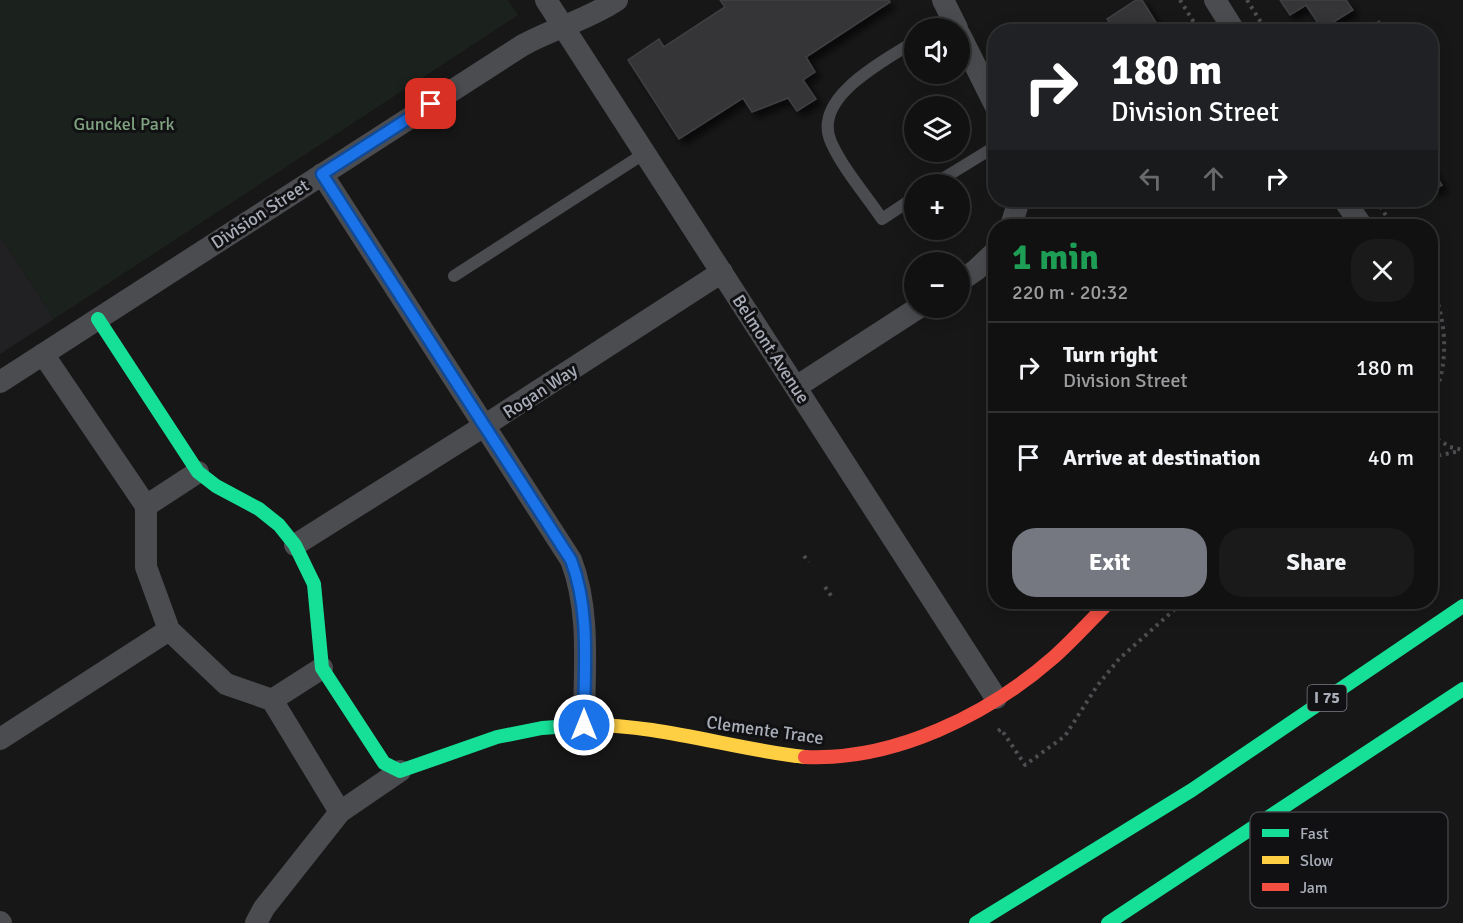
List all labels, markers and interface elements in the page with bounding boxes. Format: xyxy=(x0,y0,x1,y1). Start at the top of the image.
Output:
map controls xyxy=(904,18,970,318)
button: sound xyxy=(904,18,970,84)
text: 180 m xyxy=(1111,45,1222,96)
icon: right xyxy=(1012,48,1090,126)
pin xyxy=(405,78,456,129)
icon: arrive xyxy=(414,87,447,120)
button: layers xyxy=(904,96,970,162)
text: Division Street xyxy=(1111,96,1279,129)
park label: Gunckel Park xyxy=(73,113,175,135)
icon: left xyxy=(1134,162,1167,195)
icon: ahead xyxy=(1197,162,1230,195)
icon: right xyxy=(1260,162,1293,195)
street label: Division Street xyxy=(207,174,313,254)
button: + xyxy=(904,174,970,240)
text: 1 min xyxy=(1012,235,1099,280)
button: close xyxy=(1351,239,1414,302)
button: − xyxy=(904,252,970,318)
text: 220 m · 20:32 xyxy=(1012,280,1128,305)
street label: Belmont Avenue xyxy=(728,290,814,408)
text: Turn right xyxy=(1063,341,1158,368)
icon: right xyxy=(1012,351,1045,384)
text: 180 m xyxy=(1356,354,1414,381)
street label: Rogan Way xyxy=(499,359,582,423)
text: Division Street xyxy=(1063,368,1187,393)
icon: arrive xyxy=(1012,441,1045,474)
text: Arrive at destination xyxy=(1063,444,1260,471)
text: 40 m xyxy=(1368,444,1414,471)
button: Exit xyxy=(1012,528,1207,597)
button: Share xyxy=(1219,528,1414,597)
road number: I 75 xyxy=(1308,685,1346,711)
position arrow xyxy=(552,693,616,757)
street label: Clemente Trace xyxy=(705,711,825,749)
legend xyxy=(1250,812,1448,908)
text: Fast xyxy=(1300,824,1329,844)
text: Slow xyxy=(1300,851,1334,871)
text: Jam xyxy=(1300,878,1328,898)

